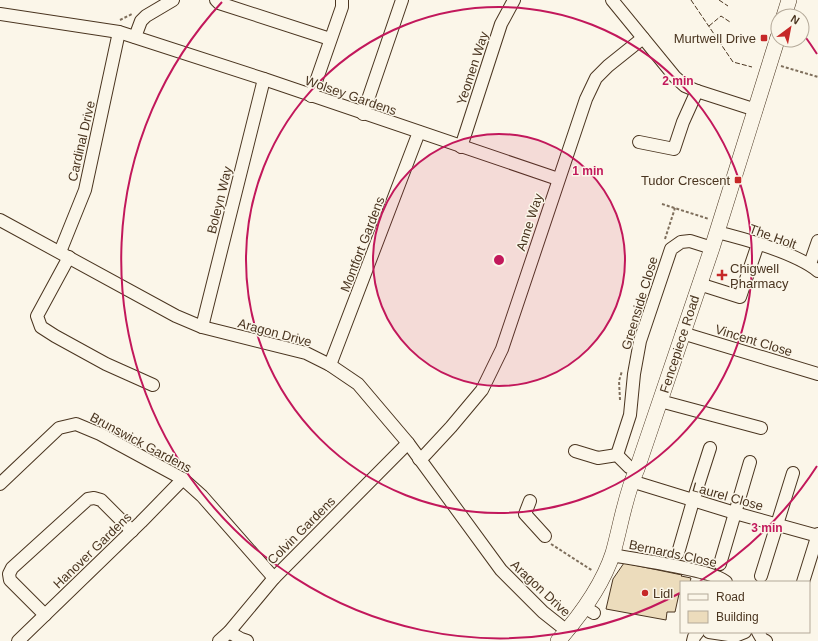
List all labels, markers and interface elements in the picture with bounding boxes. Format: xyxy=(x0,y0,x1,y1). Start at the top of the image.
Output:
north arrow xyxy=(770,8,810,48)
text: N xyxy=(789,12,802,27)
street label: Yeomen Way xyxy=(454,29,492,107)
place label: Murtwell Drive xyxy=(674,31,756,46)
marker: Murtwell Drive xyxy=(759,33,769,43)
street label: Wolsey Gardens xyxy=(303,73,399,118)
text: 2 min xyxy=(662,74,694,88)
street label: Cardinal Drive xyxy=(65,99,98,183)
street label: Boleyn Way xyxy=(204,164,235,235)
text: 1 min xyxy=(572,164,604,178)
place label: Tudor Crescent xyxy=(641,173,730,188)
marker: Tudor Crescent xyxy=(733,175,743,185)
street label: Anne Way xyxy=(513,191,546,253)
street label: Montfort Gardens xyxy=(337,194,388,294)
street label: The Holt xyxy=(747,221,799,252)
centre of rings xyxy=(492,253,506,267)
street label: Greenside Close xyxy=(618,255,661,352)
place label: Chigwell Pharmacy xyxy=(730,261,789,291)
marker: Chigwell Pharmacy xyxy=(717,270,727,280)
street label: Fencepiece Road xyxy=(657,293,702,395)
street label: Aragon Drive xyxy=(236,315,313,350)
street label: Vincent Close xyxy=(713,322,794,359)
street label: Brunswick Gardens xyxy=(87,409,194,476)
street label: Laurel Close xyxy=(691,479,765,514)
street label: Colvin Gardens xyxy=(264,493,339,567)
street label: Hanover Gardens xyxy=(50,509,135,591)
text: 3 min xyxy=(751,521,783,535)
street label: Bernards Close xyxy=(628,537,718,570)
street label: Aragon Drive xyxy=(508,557,574,620)
legend xyxy=(680,581,810,633)
place label: Lidl xyxy=(653,586,673,601)
marker: Lidl xyxy=(640,588,650,598)
text: Road xyxy=(716,590,745,604)
text: Building xyxy=(716,610,759,624)

